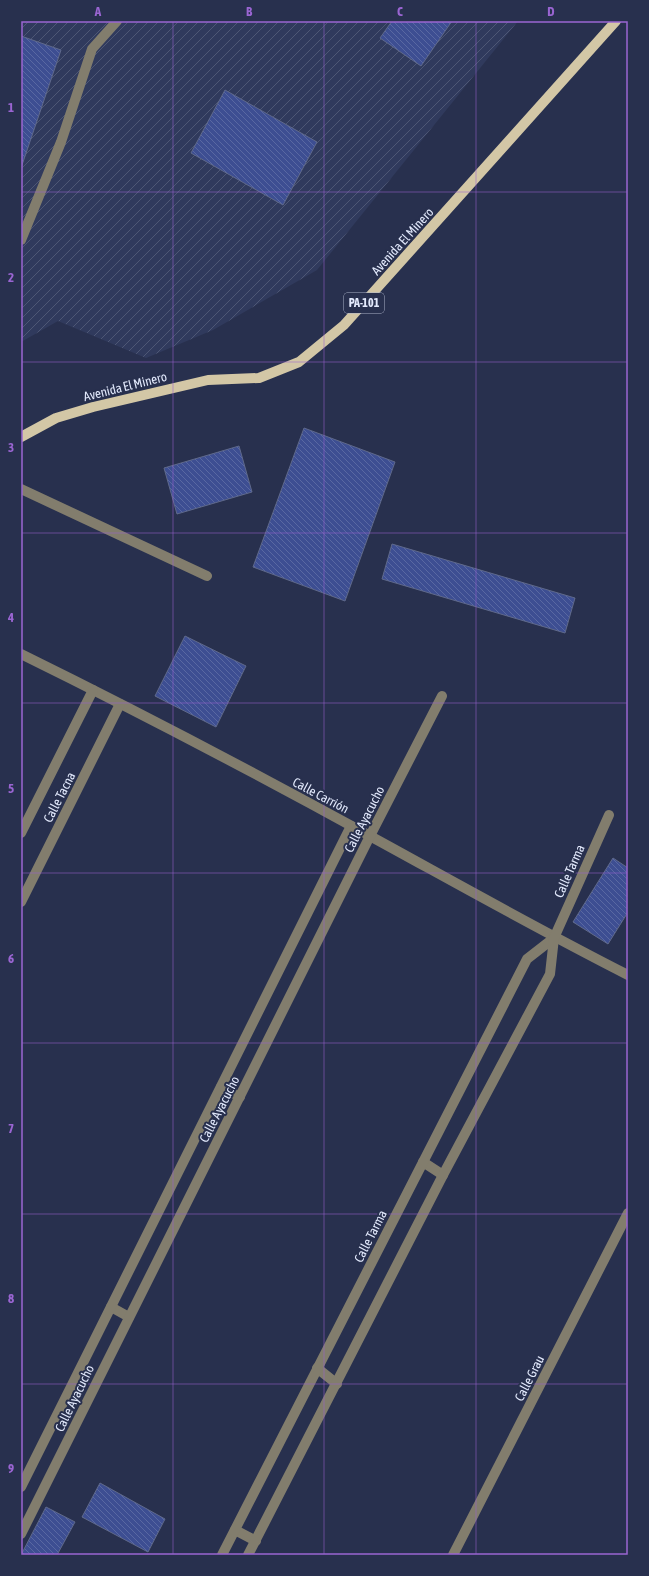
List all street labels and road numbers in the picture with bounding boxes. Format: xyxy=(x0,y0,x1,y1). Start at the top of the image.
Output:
street label: Avenida El Minero xyxy=(368,205,437,278)
road number: PA-101 xyxy=(344,293,384,313)
street label: Avenida El Minero xyxy=(82,369,168,404)
street label: Calle Tacna xyxy=(40,770,78,825)
street label: Calle Carrión xyxy=(290,774,351,816)
street label: Calle Ayacucho xyxy=(341,784,388,855)
street label: Calle Tarma xyxy=(551,842,588,900)
street label: Calle Ayacucho xyxy=(196,1074,243,1145)
street label: Calle Tarma xyxy=(351,1208,390,1265)
street label: Calle Grau xyxy=(512,1353,547,1404)
street label: Calle Ayacucho xyxy=(52,1362,97,1434)

